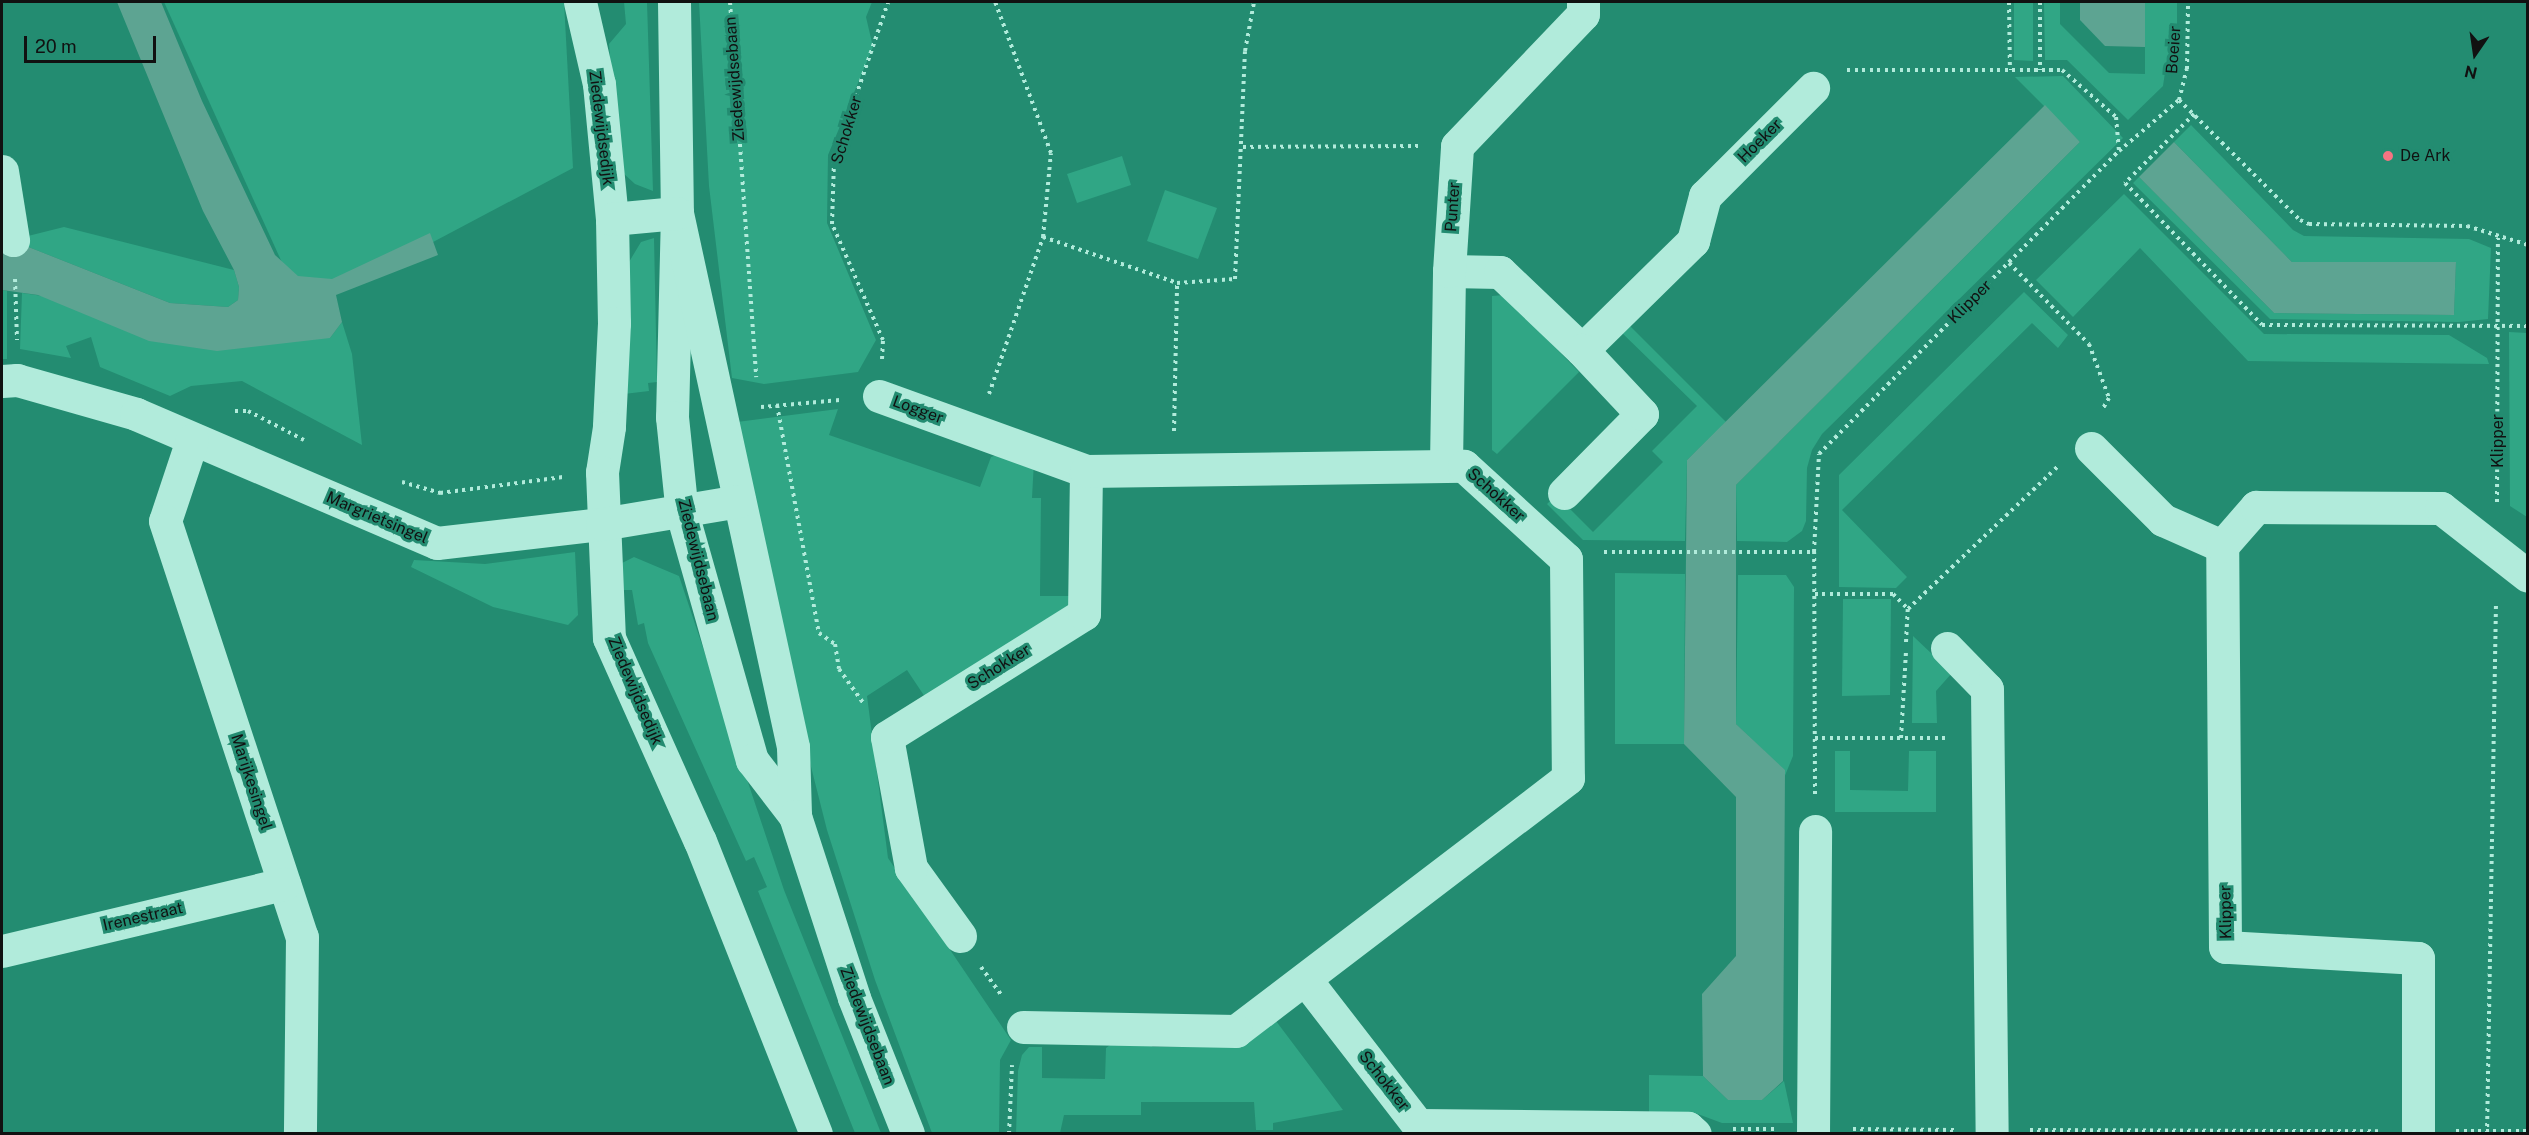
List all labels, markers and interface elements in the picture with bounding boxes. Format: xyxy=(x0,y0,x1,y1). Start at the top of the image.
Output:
street label: Ziedewijdsebaan xyxy=(721,16,749,142)
scale bar xyxy=(27,24,159,62)
north arrow xyxy=(2445,24,2505,84)
street label: Boeier xyxy=(2163,25,2185,75)
text: 20 m xyxy=(35,36,77,57)
text: N xyxy=(2463,61,2479,83)
street label: Ziedewijdsedijk xyxy=(584,69,618,187)
street label: Schokker xyxy=(828,93,866,167)
street label: Hoeker xyxy=(1734,115,1786,167)
place label: De Ark xyxy=(2400,146,2451,166)
marker: De Ark xyxy=(2381,149,2395,163)
street label: Punter xyxy=(1442,182,1464,232)
street label: Klipper xyxy=(1944,276,1996,328)
street label: Logger xyxy=(890,392,946,428)
street label: Klipper xyxy=(2488,414,2508,468)
street label: Schokker xyxy=(1463,464,1529,526)
street label: Margrietsingel xyxy=(323,488,431,548)
street label: Ziedewijdsebaan xyxy=(674,497,722,623)
street label: Ziedewijdsedijk xyxy=(604,634,666,748)
street label: Schokker xyxy=(964,640,1034,694)
street label: Marijkesingel xyxy=(226,731,276,833)
street label: Klipper xyxy=(2216,885,2236,939)
street label: Irenestraat xyxy=(101,898,185,936)
street label: Ziedewijdsebaan xyxy=(836,964,898,1088)
street label: Schokker xyxy=(1355,1047,1413,1115)

